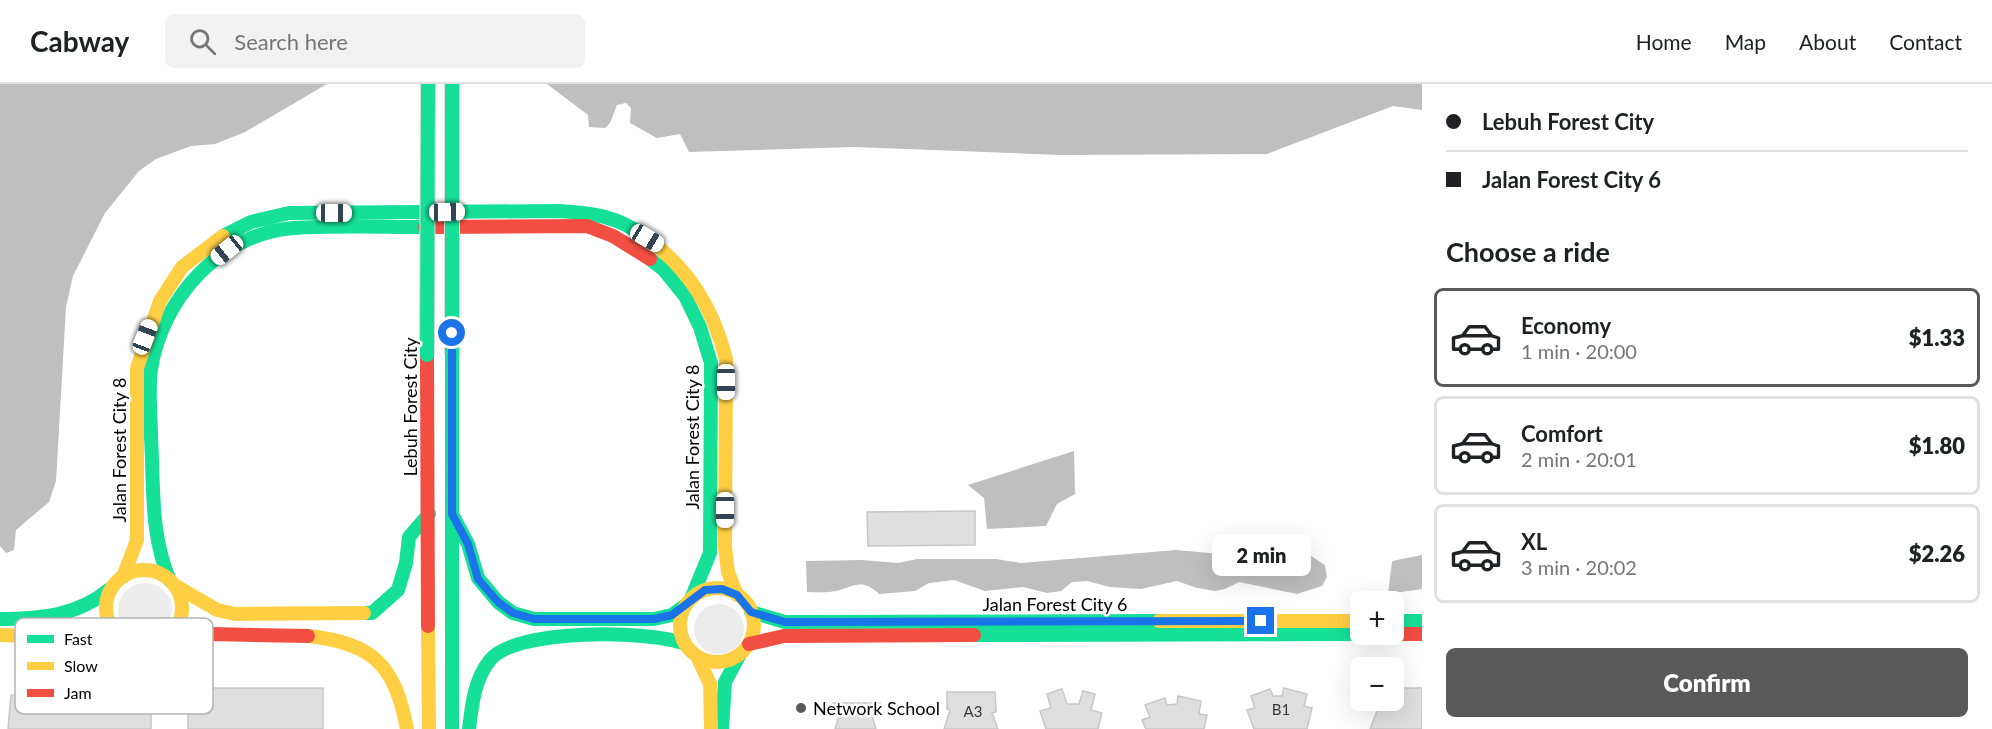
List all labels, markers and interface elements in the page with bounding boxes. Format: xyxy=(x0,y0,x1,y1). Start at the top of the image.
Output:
search box xyxy=(165,14,585,68)
text: Cabway xyxy=(30,24,129,58)
icon: search xyxy=(186,25,219,58)
text: Search here xyxy=(234,28,348,55)
text: Home xyxy=(1636,29,1692,54)
text: Map xyxy=(1725,29,1766,54)
text: About xyxy=(1799,29,1856,54)
text: Contact xyxy=(1889,29,1962,54)
text: Lebuh Forest City xyxy=(1482,108,1654,135)
text: Jalan Forest City 6 xyxy=(1482,166,1661,193)
car xyxy=(429,203,465,221)
car xyxy=(316,204,352,222)
car xyxy=(627,221,667,255)
car xyxy=(207,232,247,268)
text: Choose a ride xyxy=(1446,235,1610,268)
icon: car xyxy=(1449,311,1503,365)
text: Economy xyxy=(1521,312,1611,339)
car xyxy=(130,317,160,357)
route start xyxy=(438,319,465,346)
text: $1.33 xyxy=(1909,324,1965,351)
street label: Lebuh Forest City xyxy=(399,337,421,477)
text: 1 min · 20:00 xyxy=(1521,339,1637,363)
car xyxy=(717,364,735,400)
street label: Jalan Forest City 8 xyxy=(681,365,703,509)
street label: Jalan Forest City 8 xyxy=(108,378,130,522)
icon: car xyxy=(1449,419,1503,473)
text: Comfort xyxy=(1521,420,1603,447)
text: $1.80 xyxy=(1909,432,1965,459)
text: 2 min · 20:01 xyxy=(1521,447,1637,471)
car xyxy=(716,492,734,528)
icon: car xyxy=(1449,527,1503,581)
text: XL xyxy=(1521,528,1547,555)
callout: 2 min xyxy=(1212,534,1310,576)
text: $2.26 xyxy=(1909,540,1965,567)
text: 2 min xyxy=(1237,543,1286,567)
text: 3 min · 20:02 xyxy=(1521,555,1637,579)
map controls xyxy=(1350,591,1404,711)
button: + xyxy=(1350,591,1404,645)
street label: Jalan Forest City 6 xyxy=(983,593,1127,615)
route end xyxy=(1247,607,1274,634)
legend xyxy=(15,618,213,714)
text: Fast xyxy=(64,629,93,648)
button: Confirm xyxy=(1446,648,1968,717)
text: Slow xyxy=(64,656,98,675)
button: − xyxy=(1350,657,1404,711)
text: Jam xyxy=(64,683,92,702)
place label: Network School xyxy=(813,697,940,719)
house number: B1 xyxy=(1272,700,1290,718)
marker: Network School xyxy=(794,701,808,715)
house number: A3 xyxy=(964,702,982,720)

